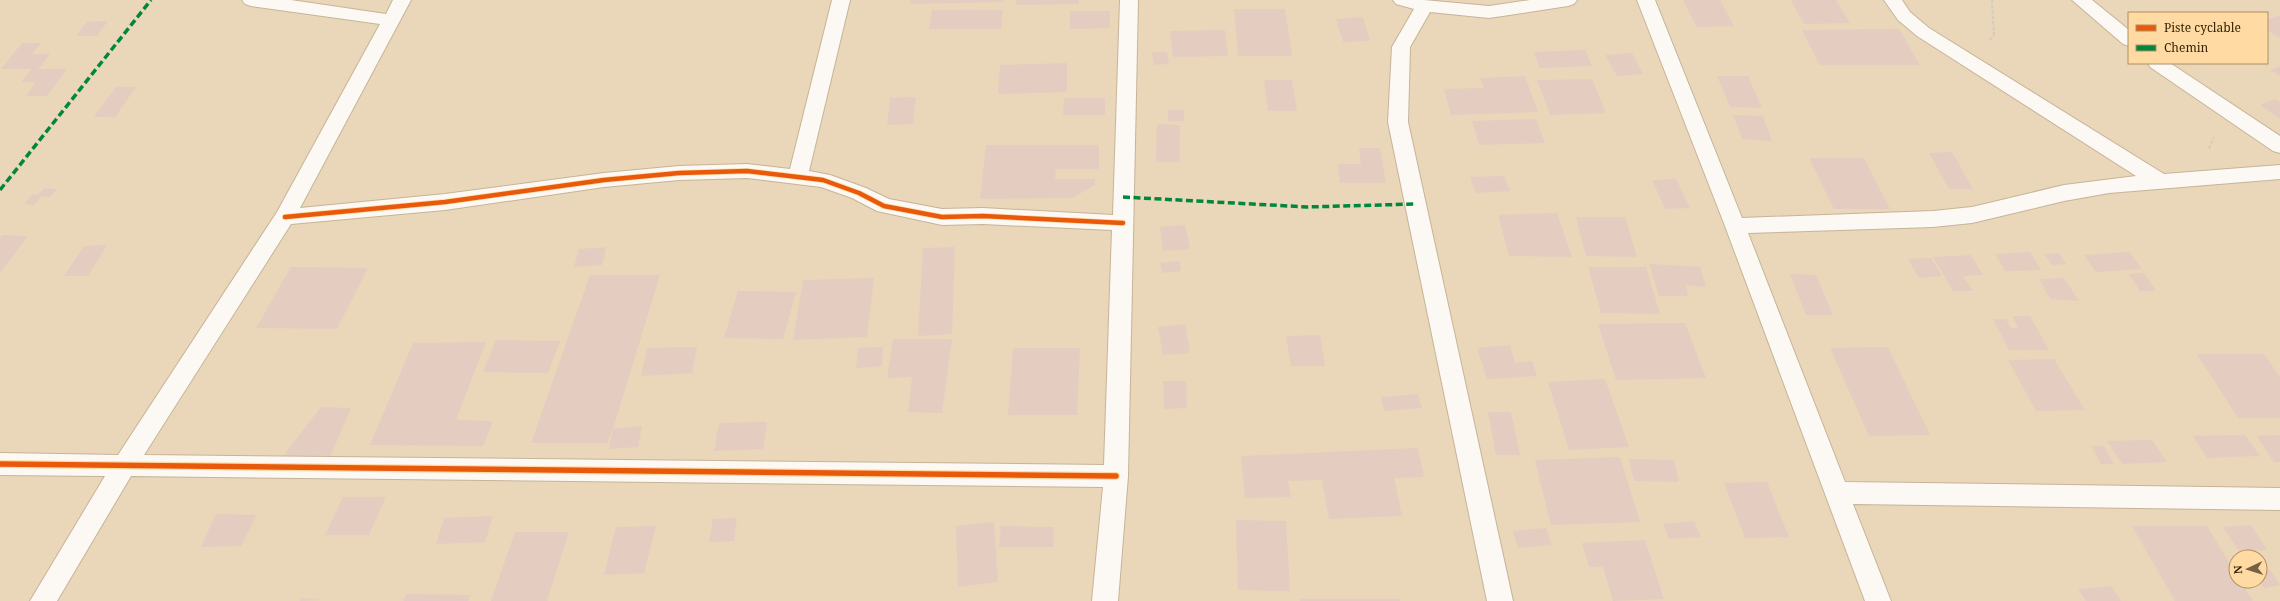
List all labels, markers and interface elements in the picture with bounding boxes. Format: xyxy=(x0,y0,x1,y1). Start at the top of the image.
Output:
legend xyxy=(2128,12,2268,64)
text: Piste cyclable xyxy=(2164,19,2241,36)
text: Chemin xyxy=(2164,39,2209,56)
north arrow xyxy=(2228,549,2268,589)
text: N xyxy=(2230,565,2245,575)

